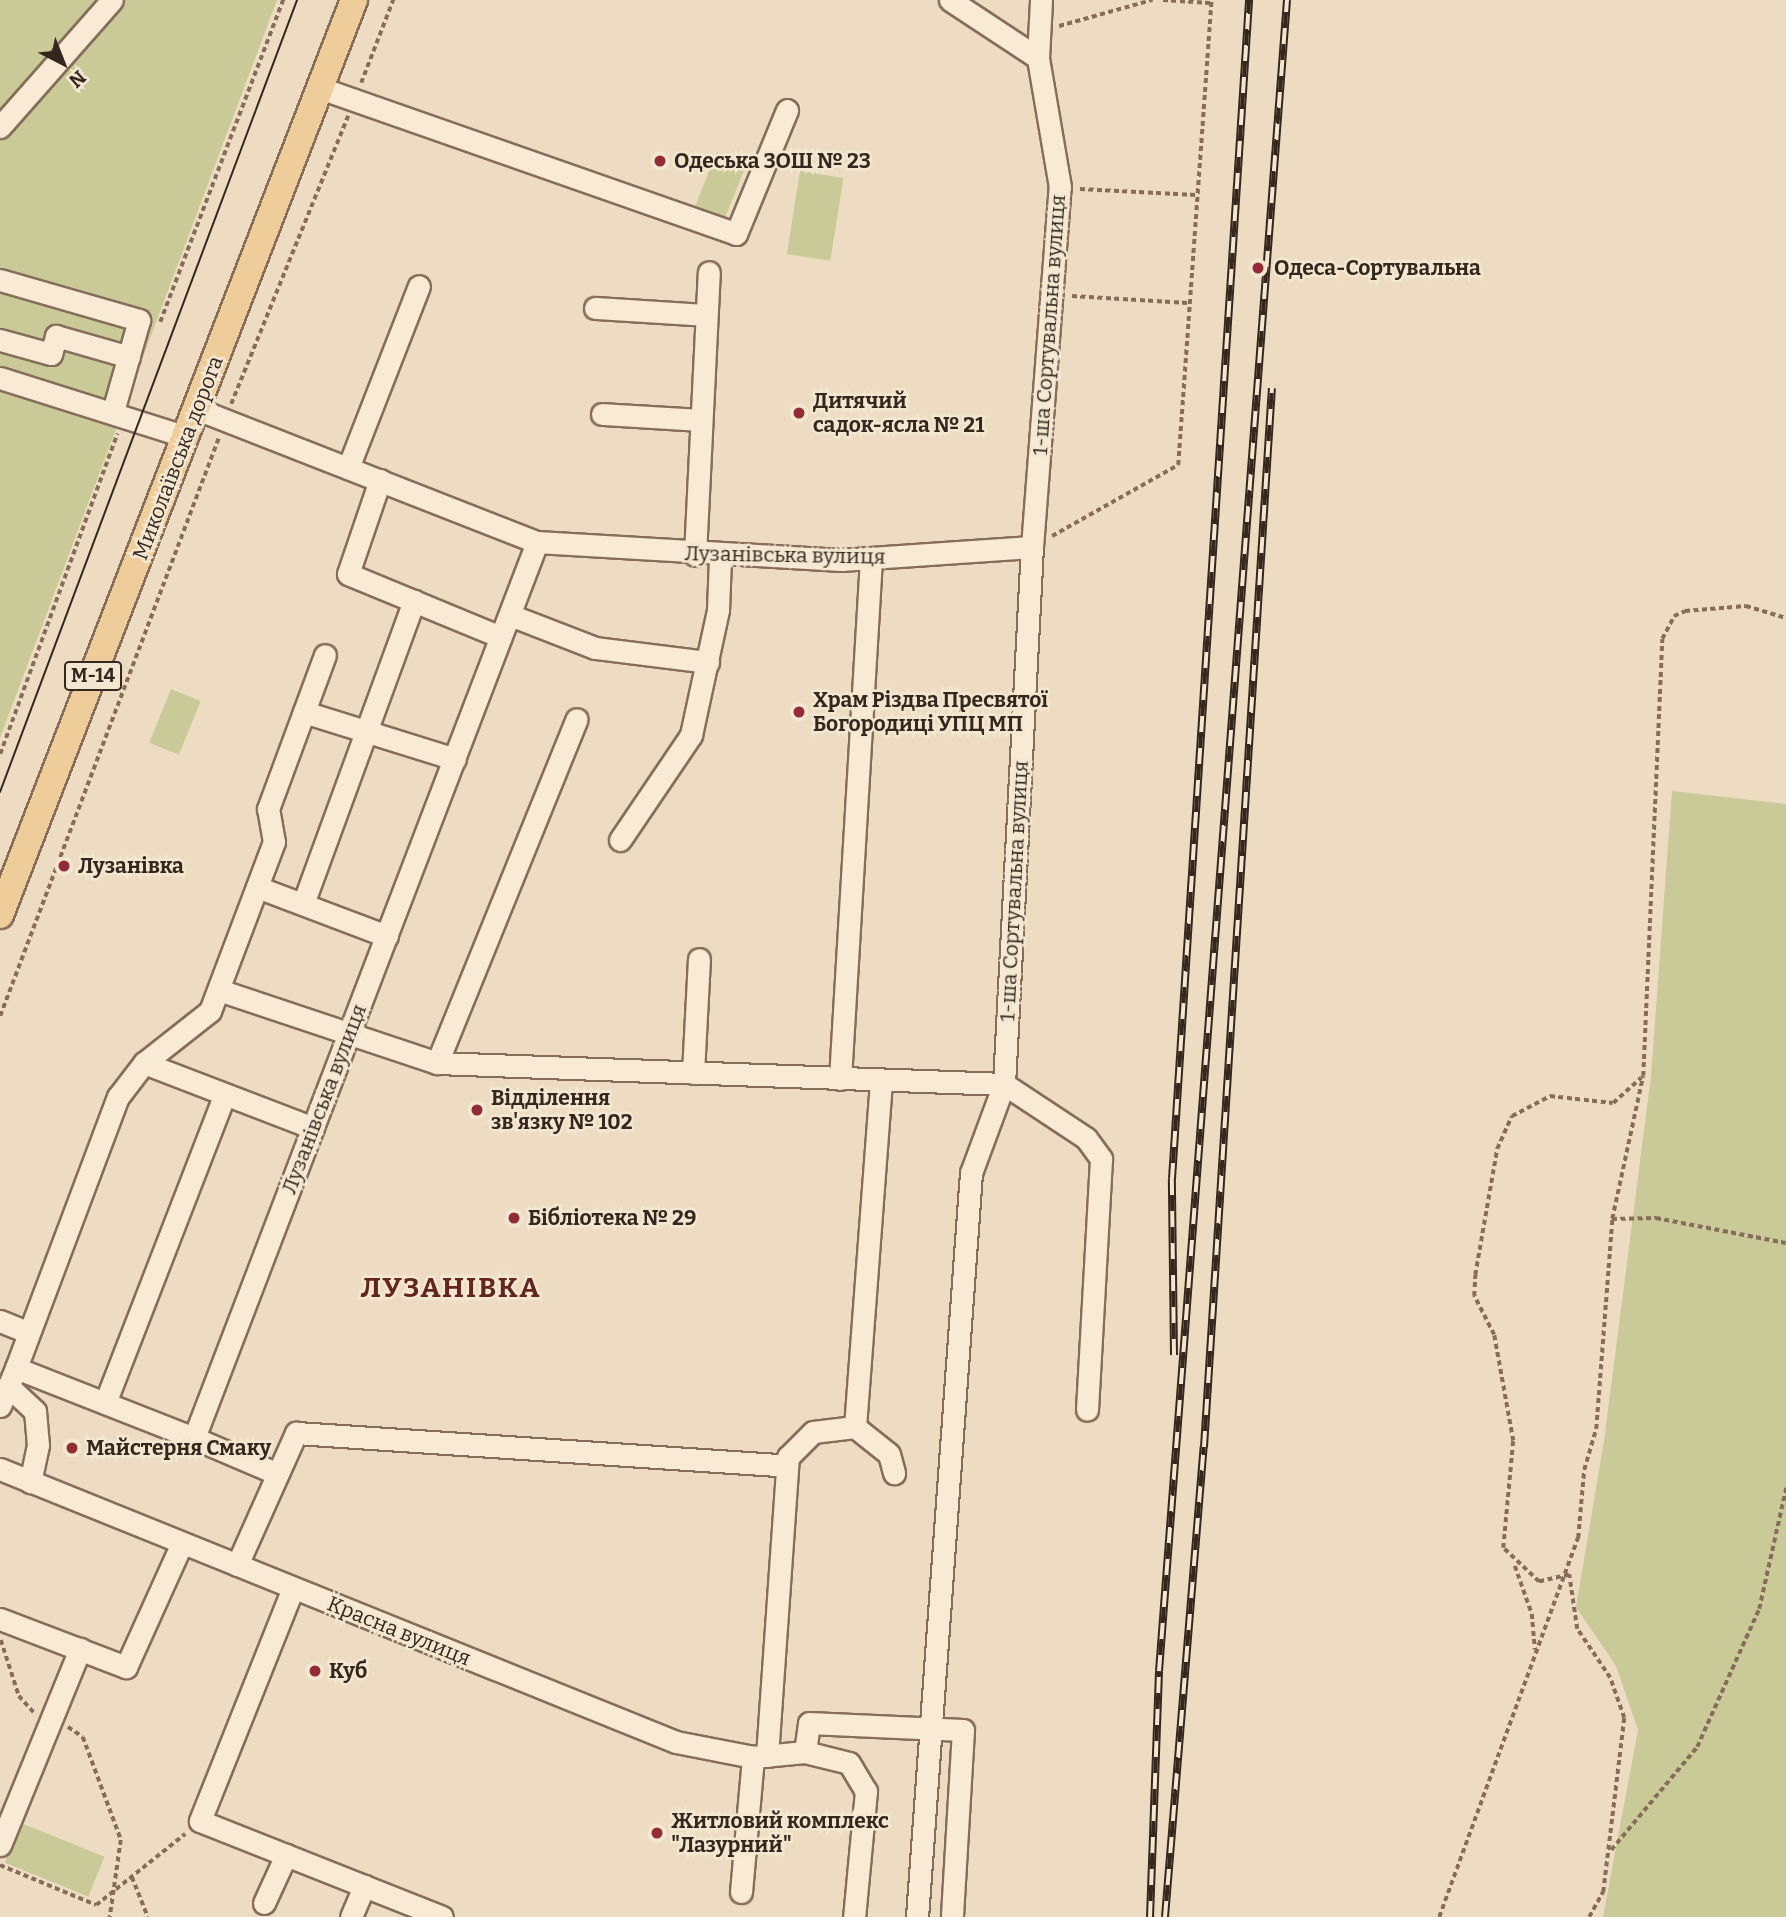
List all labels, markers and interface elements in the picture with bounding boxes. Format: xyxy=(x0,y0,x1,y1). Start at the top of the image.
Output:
north arrow xyxy=(28,28,98,98)
text: N xyxy=(64,66,91,92)
place label: Одеська ЗОШ № 23 xyxy=(674,148,871,174)
marker: Одеська ЗОШ № 23 xyxy=(652,153,668,169)
street label: 1-ша Сортувальна вулиця xyxy=(1027,194,1071,456)
place label: Одеса-Сортувальна xyxy=(1274,255,1481,281)
marker: Одеса-Сортувальна xyxy=(1248,258,1268,278)
street label: Миколаївська дорога xyxy=(127,353,229,563)
place label: Дитячий садок-ясла № 21 xyxy=(813,388,984,438)
marker: Дитячий садок-ясла № 21 xyxy=(791,405,807,421)
street label: Лузанівська вулиця xyxy=(684,541,886,569)
road number: М-14 xyxy=(63,660,123,692)
place label: Храм Різдва Пресвятої Богородиці УПЦ МП xyxy=(813,687,1048,737)
marker: Храм Різдва Пресвятої Богородиці УПЦ МП xyxy=(791,704,807,720)
street label: 1-ша Сортувальна вулиця xyxy=(995,760,1033,1022)
place label: Лузанівка xyxy=(78,853,184,879)
marker: Лузанівка xyxy=(56,858,72,874)
street label: Лузанівська вулиця xyxy=(276,1001,372,1197)
place label: Відділення зв'язку № 102 xyxy=(491,1085,632,1135)
marker: Відділення зв'язку № 102 xyxy=(469,1102,485,1118)
place label: Бібліотека № 29 xyxy=(528,1205,696,1231)
marker: Бібліотека № 29 xyxy=(506,1210,522,1226)
district label: ЛУЗАНІВКА xyxy=(362,1271,540,1305)
place label: Майстерня Смаку xyxy=(86,1435,271,1461)
marker: Майстерня Смаку xyxy=(64,1440,80,1456)
street label: Красна вулиця xyxy=(324,1591,474,1671)
place label: Куб xyxy=(329,1658,367,1684)
marker: Куб xyxy=(307,1663,323,1679)
place label: Житловий комплекс "Лазурний" xyxy=(671,1808,889,1858)
marker: Житловий комплекс "Лазурний" xyxy=(649,1825,665,1841)

